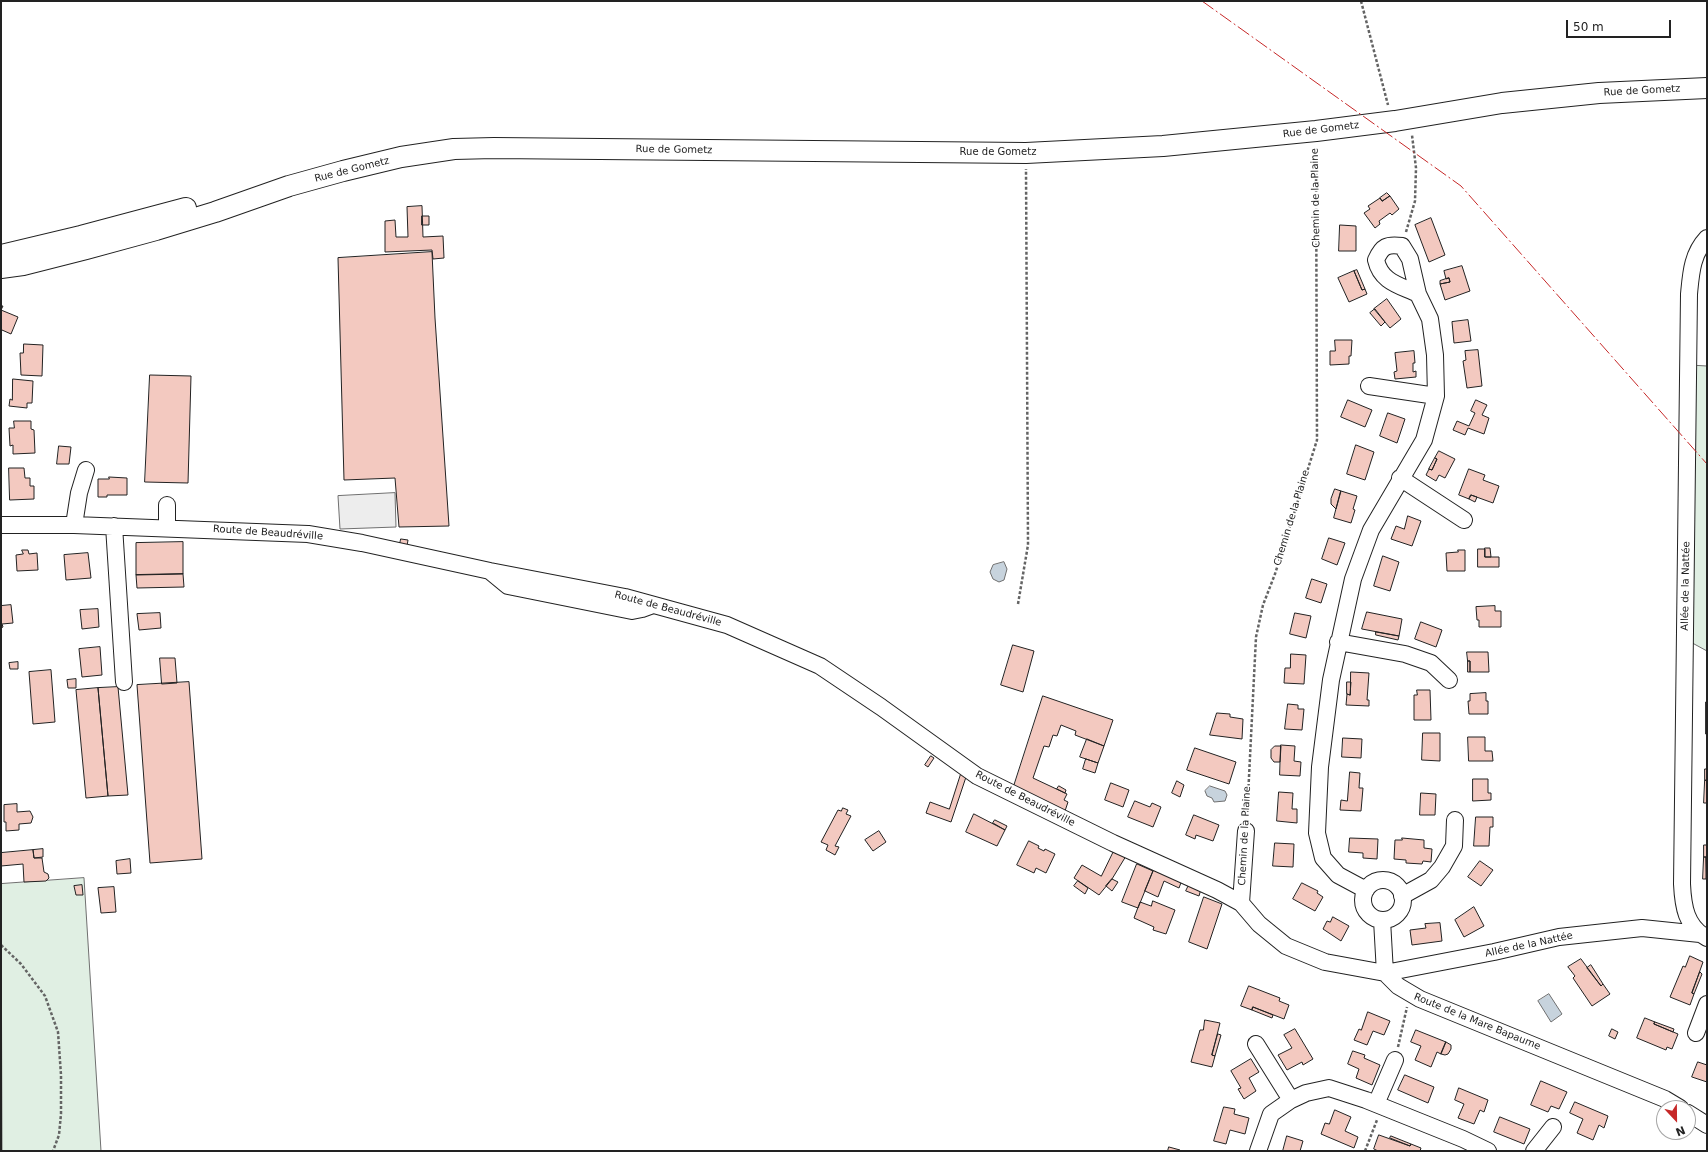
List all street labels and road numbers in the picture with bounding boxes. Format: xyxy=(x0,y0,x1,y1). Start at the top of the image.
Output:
street label: Rue de Gometz xyxy=(1603,83,1681,99)
street label: Rue de Gometz xyxy=(1282,119,1360,141)
street label: Rue de Gometz xyxy=(636,143,712,157)
street label: Rue de Gometz xyxy=(960,146,1036,158)
street label: Chemin de la Plaine xyxy=(1309,148,1323,248)
street label: Rue de Gometz xyxy=(313,155,391,185)
street label: Chemin de la Plaine xyxy=(1272,469,1312,567)
street label: Route de Beaudréville xyxy=(213,523,323,543)
street label: Allée de la Nattée xyxy=(1679,541,1693,631)
street label: Route de Beaudréville xyxy=(613,589,723,629)
street label: Route de Beaudréville xyxy=(973,769,1077,829)
street label: Chemin de la Plaine xyxy=(1236,786,1254,886)
street label: Allée de la Nattée xyxy=(1484,930,1574,960)
street label: Route de la Mare Bapaume xyxy=(1412,991,1542,1053)

